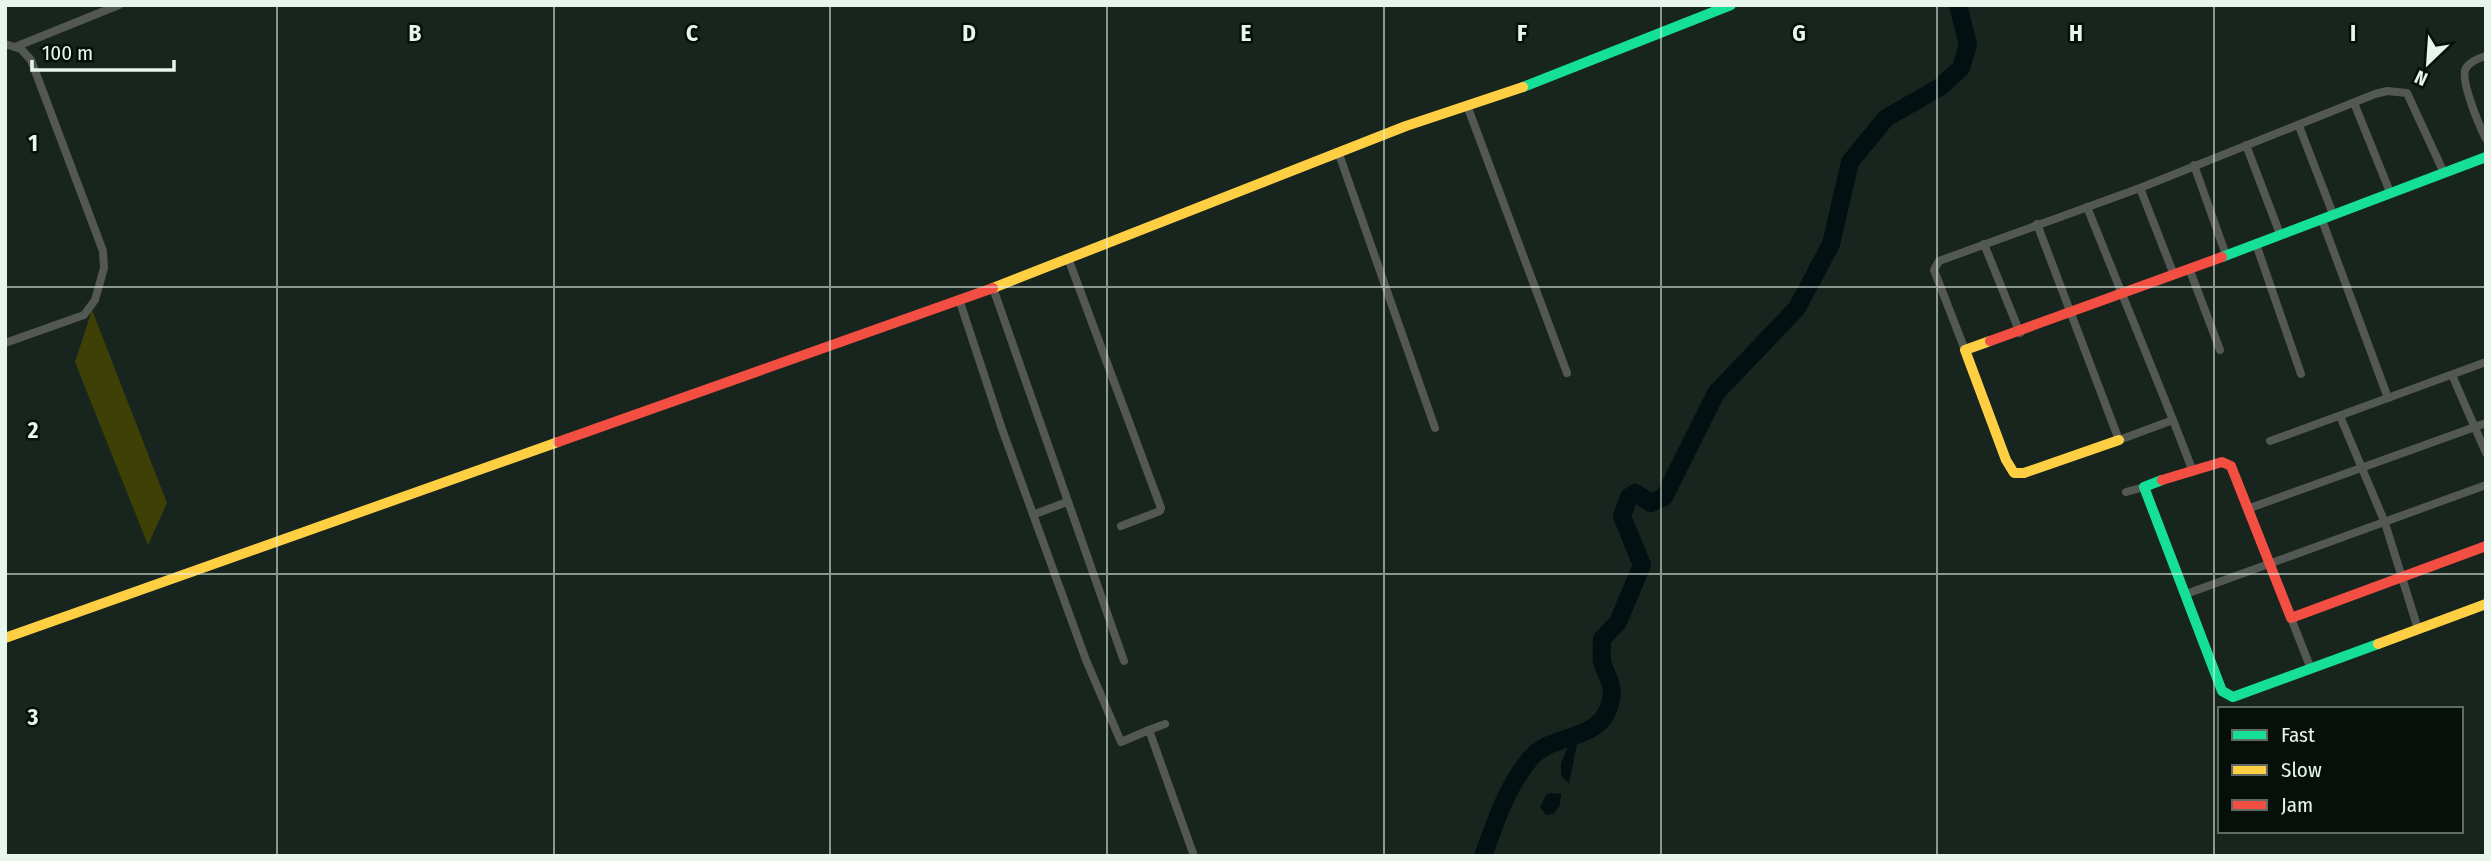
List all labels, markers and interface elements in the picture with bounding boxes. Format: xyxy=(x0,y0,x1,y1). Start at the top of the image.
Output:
text: B xyxy=(409,19,422,47)
text: C xyxy=(686,19,698,47)
text: D xyxy=(962,19,976,47)
text: E xyxy=(1241,19,1252,47)
text: F xyxy=(1517,19,1527,47)
text: G xyxy=(1792,19,1806,47)
text: H xyxy=(2069,19,2083,47)
text: I xyxy=(2350,19,2356,47)
scale bar xyxy=(32,28,173,72)
north arrow xyxy=(2393,28,2463,98)
text: 100 m xyxy=(42,40,93,66)
text: N xyxy=(2411,65,2431,91)
text: 1 xyxy=(28,129,38,157)
text: 2 xyxy=(27,416,39,444)
text: 3 xyxy=(27,703,39,731)
legend xyxy=(2218,707,2463,833)
text: Fast xyxy=(2281,722,2315,748)
text: Slow xyxy=(2281,757,2322,783)
text: Jam xyxy=(2281,792,2313,818)

